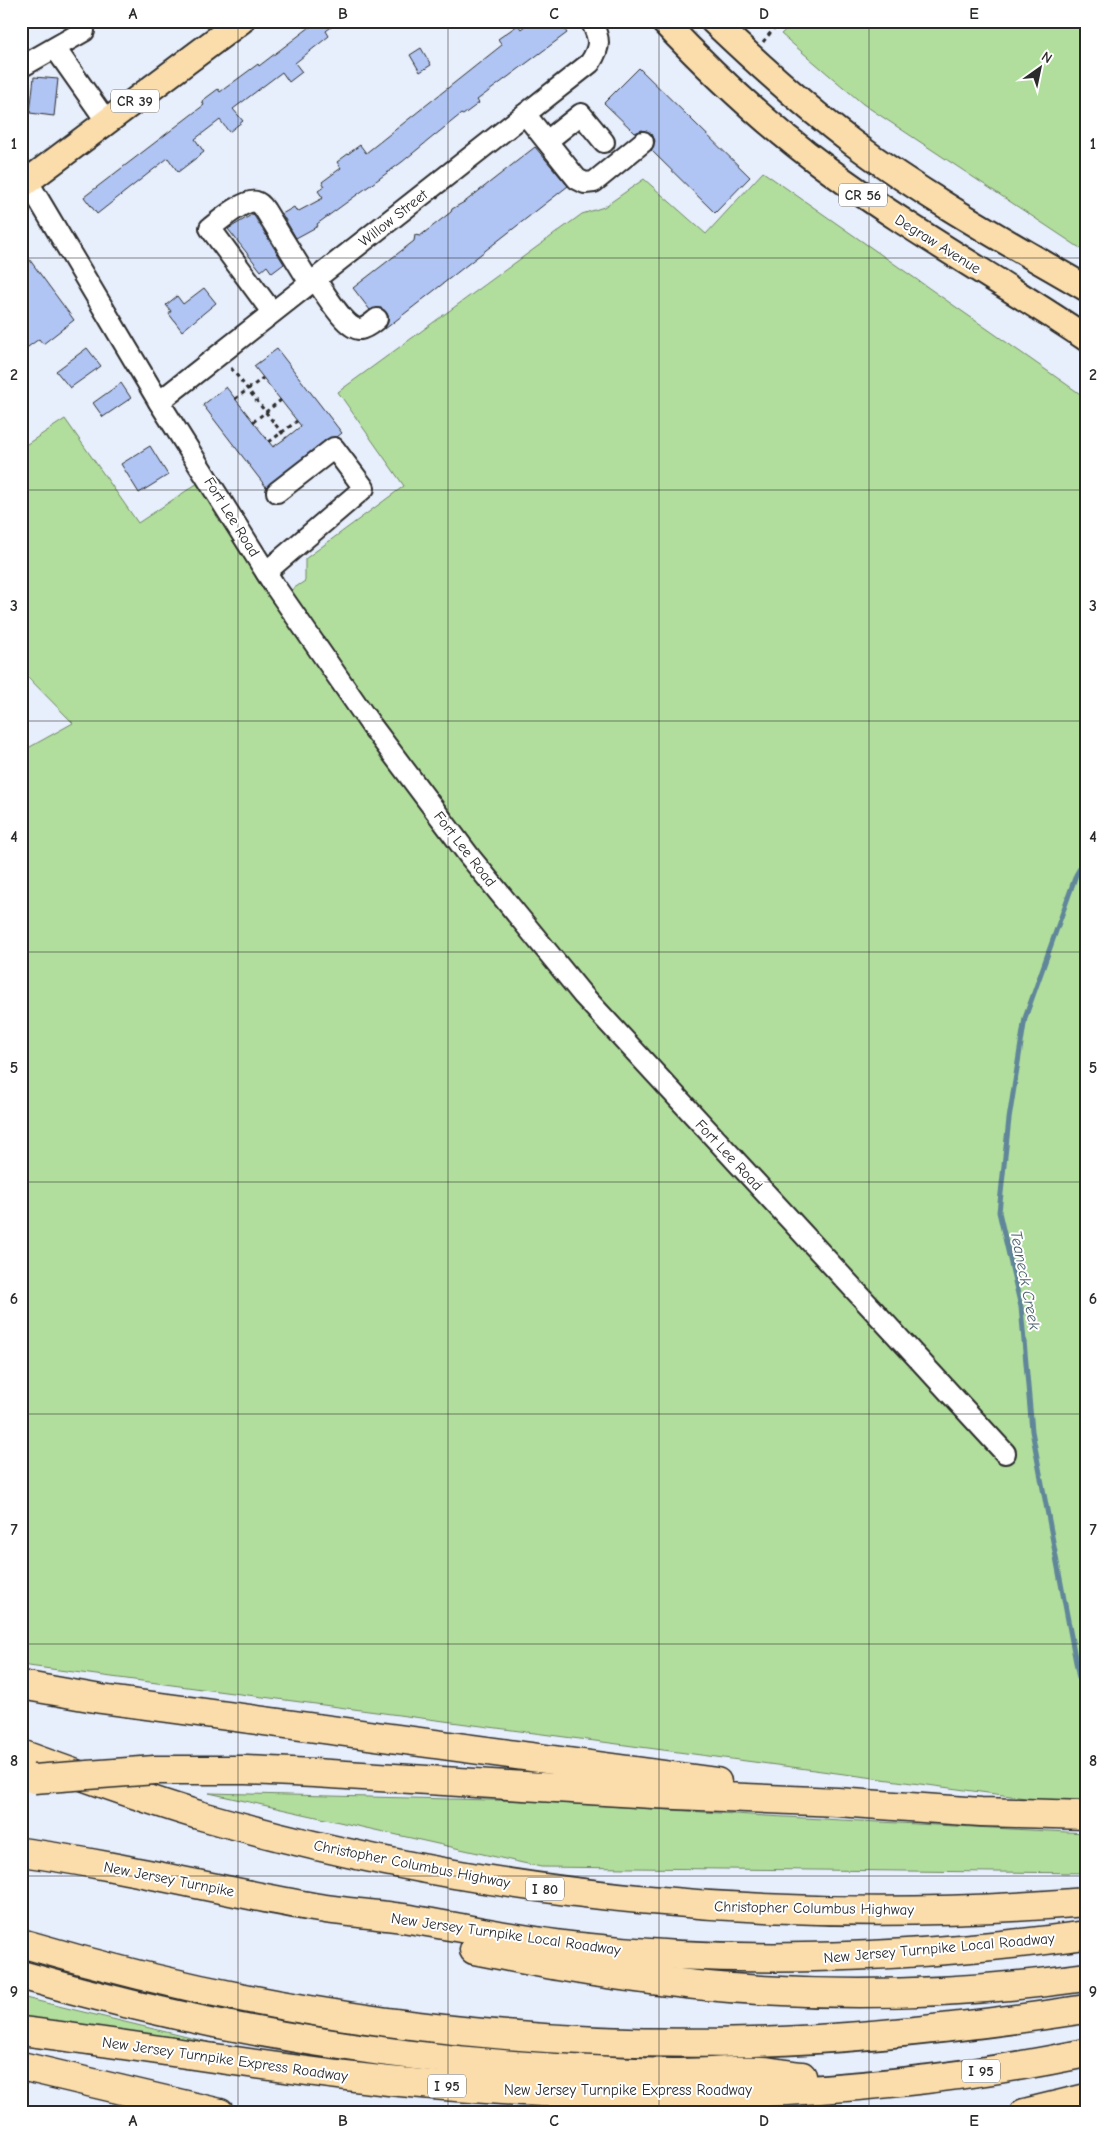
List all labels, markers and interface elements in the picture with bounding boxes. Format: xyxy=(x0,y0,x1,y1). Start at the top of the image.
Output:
text: A xyxy=(129,5,138,23)
text: B xyxy=(338,5,348,23)
text: C xyxy=(549,5,559,23)
text: D xyxy=(759,5,769,23)
text: E xyxy=(969,5,979,23)
north arrow xyxy=(1014,42,1064,92)
text: N xyxy=(1038,48,1055,67)
road number: CR 39 xyxy=(111,90,159,112)
text: 1 xyxy=(11,135,17,153)
text: 1 xyxy=(1090,135,1096,153)
road number: CR 56 xyxy=(839,184,887,206)
street label: Willow Street xyxy=(355,185,432,250)
street label: Degraw Avenue xyxy=(892,210,985,278)
text: 2 xyxy=(10,366,18,384)
text: 2 xyxy=(1089,366,1097,384)
street label: Fort Lee Road xyxy=(200,474,264,560)
text: 3 xyxy=(10,597,18,615)
text: 3 xyxy=(1089,597,1097,615)
street label: Fort Lee Road xyxy=(430,808,500,890)
text: 4 xyxy=(10,828,18,846)
text: 4 xyxy=(1089,828,1097,846)
text: 5 xyxy=(10,1059,18,1077)
text: 5 xyxy=(1089,1059,1097,1077)
street label: Fort Lee Road xyxy=(691,1116,767,1194)
water label: Teaneck Creek xyxy=(1007,1229,1043,1331)
text: 6 xyxy=(10,1290,18,1308)
text: 6 xyxy=(1089,1290,1097,1308)
text: 7 xyxy=(10,1521,18,1539)
text: 7 xyxy=(1089,1521,1097,1539)
text: 8 xyxy=(10,1752,18,1770)
text: 8 xyxy=(1089,1752,1097,1770)
street label: Christopher Columbus Highway xyxy=(312,1836,512,1892)
street label: New Jersey Turnpike xyxy=(102,1858,236,1901)
road number: I 80 xyxy=(526,1878,564,1900)
street label: Christopher Columbus Highway xyxy=(714,1897,914,1919)
street label: New Jersey Turnpike Local Roadway xyxy=(390,1909,622,1959)
street label: New Jersey Turnpike Local Roadway xyxy=(823,1929,1055,1967)
text: 9 xyxy=(10,1983,18,2001)
text: 9 xyxy=(1089,1983,1097,2001)
street label: New Jersey Turnpike Express Roadway xyxy=(101,2033,349,2085)
road number: I 95 xyxy=(962,2060,1000,2082)
road number: I 95 xyxy=(428,2074,466,2098)
street label: New Jersey Turnpike Express Roadway xyxy=(504,2081,752,2099)
text: A xyxy=(129,2112,138,2130)
text: B xyxy=(338,2112,348,2130)
text: C xyxy=(549,2112,559,2130)
text: D xyxy=(759,2112,769,2130)
text: E xyxy=(969,2112,979,2130)

